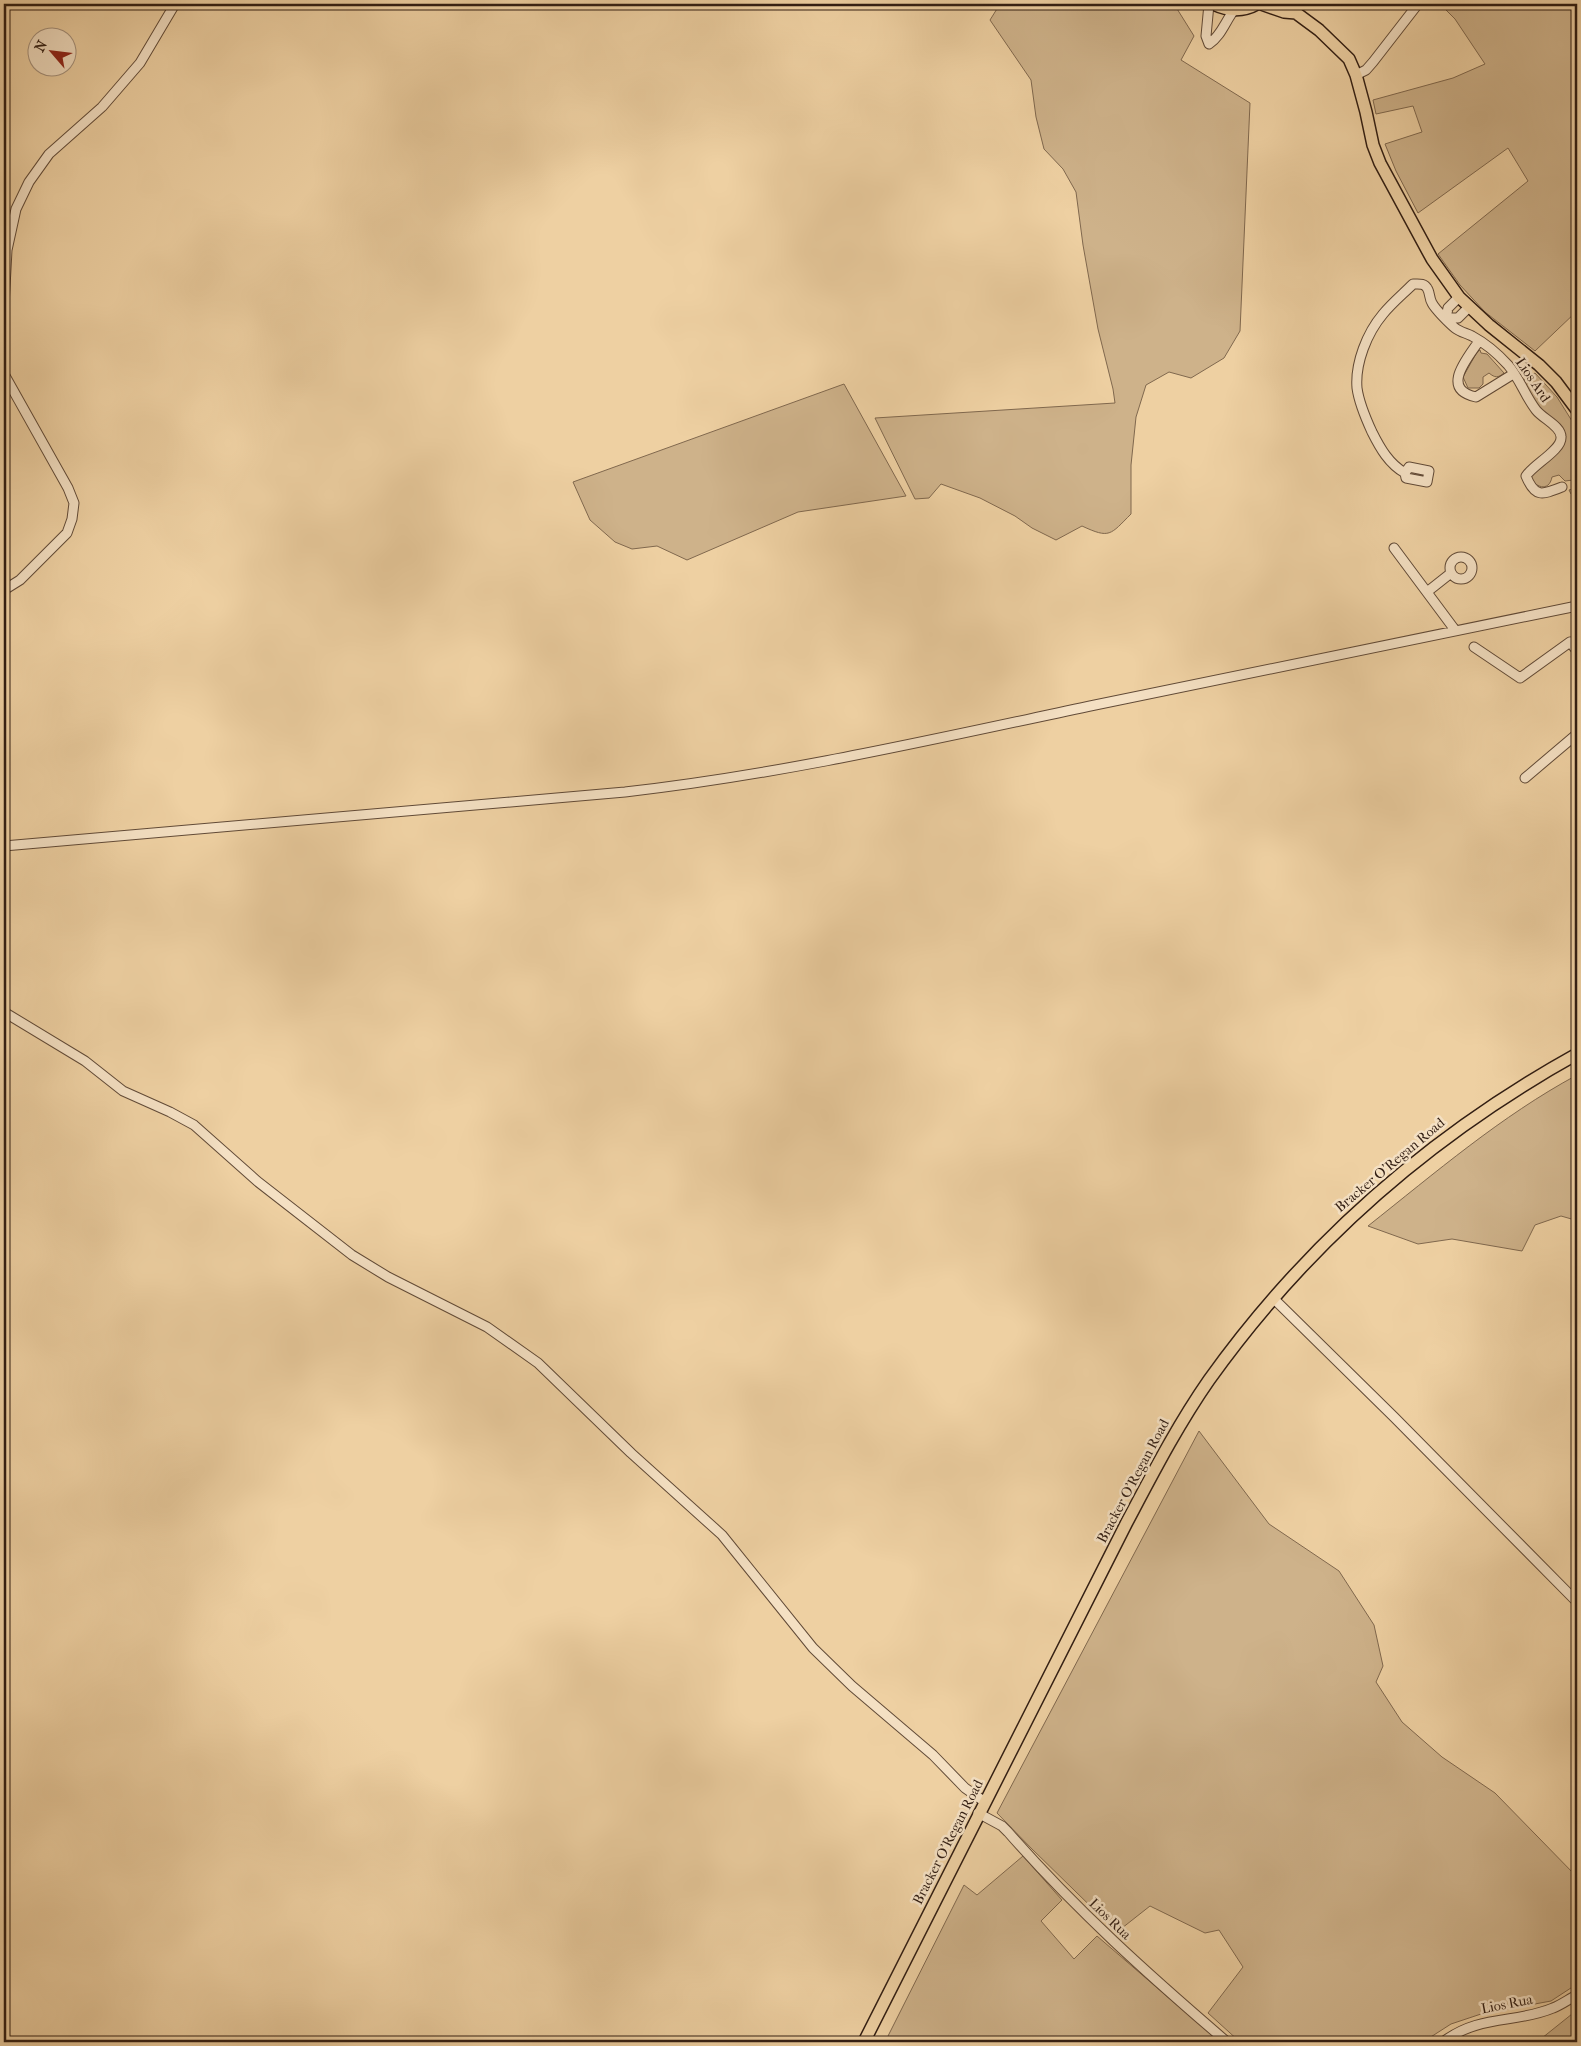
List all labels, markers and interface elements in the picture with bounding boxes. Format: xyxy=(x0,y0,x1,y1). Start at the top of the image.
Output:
north arrow xyxy=(28,28,78,78)
text: N xyxy=(31,37,51,55)
street label: Lios Ard xyxy=(1512,354,1554,406)
street label: Bracker O'Regan Road xyxy=(1332,1114,1449,1216)
street label: Bracker O'Regan Road xyxy=(1093,1416,1173,1546)
street label: Bracker O'Regan Road xyxy=(909,1776,987,1907)
street label: Lios Rua xyxy=(1085,1895,1135,1944)
street label: Lios Rua xyxy=(1480,1991,1535,2017)

